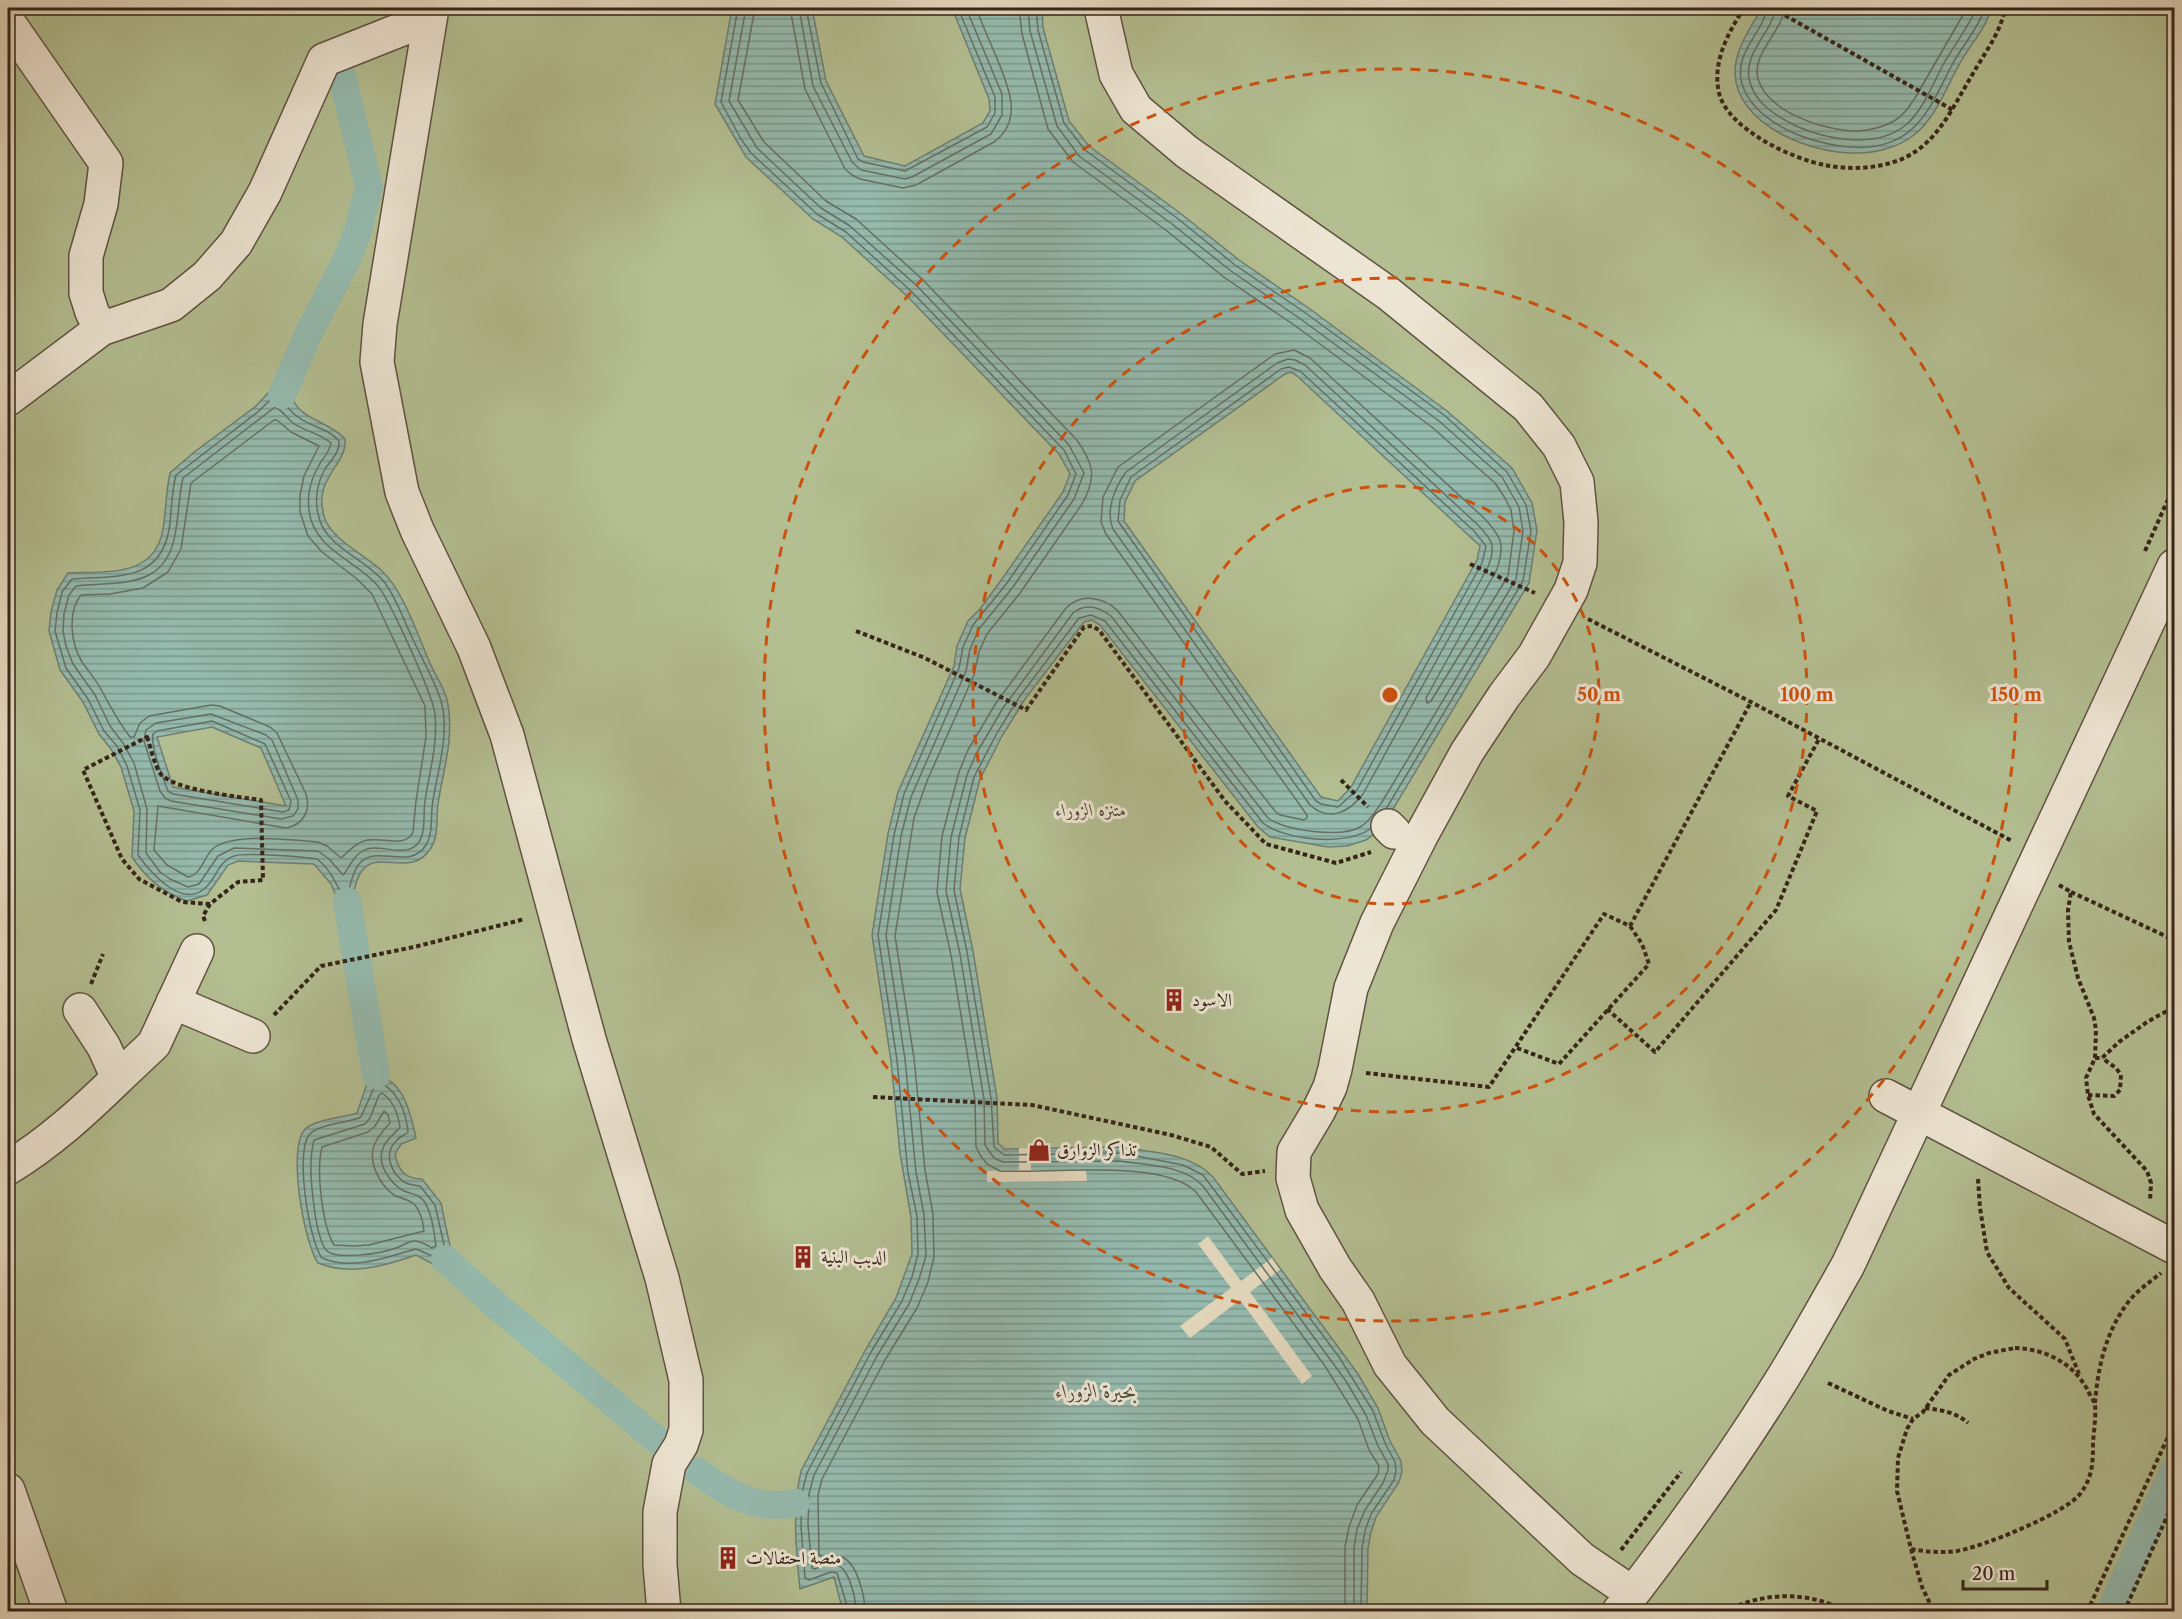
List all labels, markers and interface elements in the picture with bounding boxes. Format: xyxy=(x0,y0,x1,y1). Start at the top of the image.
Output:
text: 50 m xyxy=(1577,684,1621,706)
text: 100 m xyxy=(1780,684,1834,706)
text: 150 m xyxy=(1990,684,2042,706)
centre of rings xyxy=(1380,685,1400,705)
park label: متنزه الزوراء xyxy=(1055,799,1127,821)
building icon: الاسود xyxy=(1161,987,1187,1013)
place label: الاسود xyxy=(1192,989,1232,1011)
shop icon: تذاكر الزوارق xyxy=(1026,1137,1052,1163)
place label: تذاكر الزوارق xyxy=(1057,1139,1137,1161)
building icon: الدبب البنية xyxy=(790,1244,816,1270)
place label: الدبب البنية xyxy=(821,1246,887,1268)
water label: بحيرة الزوراء xyxy=(1055,1379,1137,1404)
building icon: منصة احتفالات xyxy=(715,1545,741,1571)
place label: منصة احتفالات xyxy=(746,1547,841,1569)
scale bar xyxy=(1963,1553,2047,1591)
text: 20 m xyxy=(1972,1563,2016,1585)

